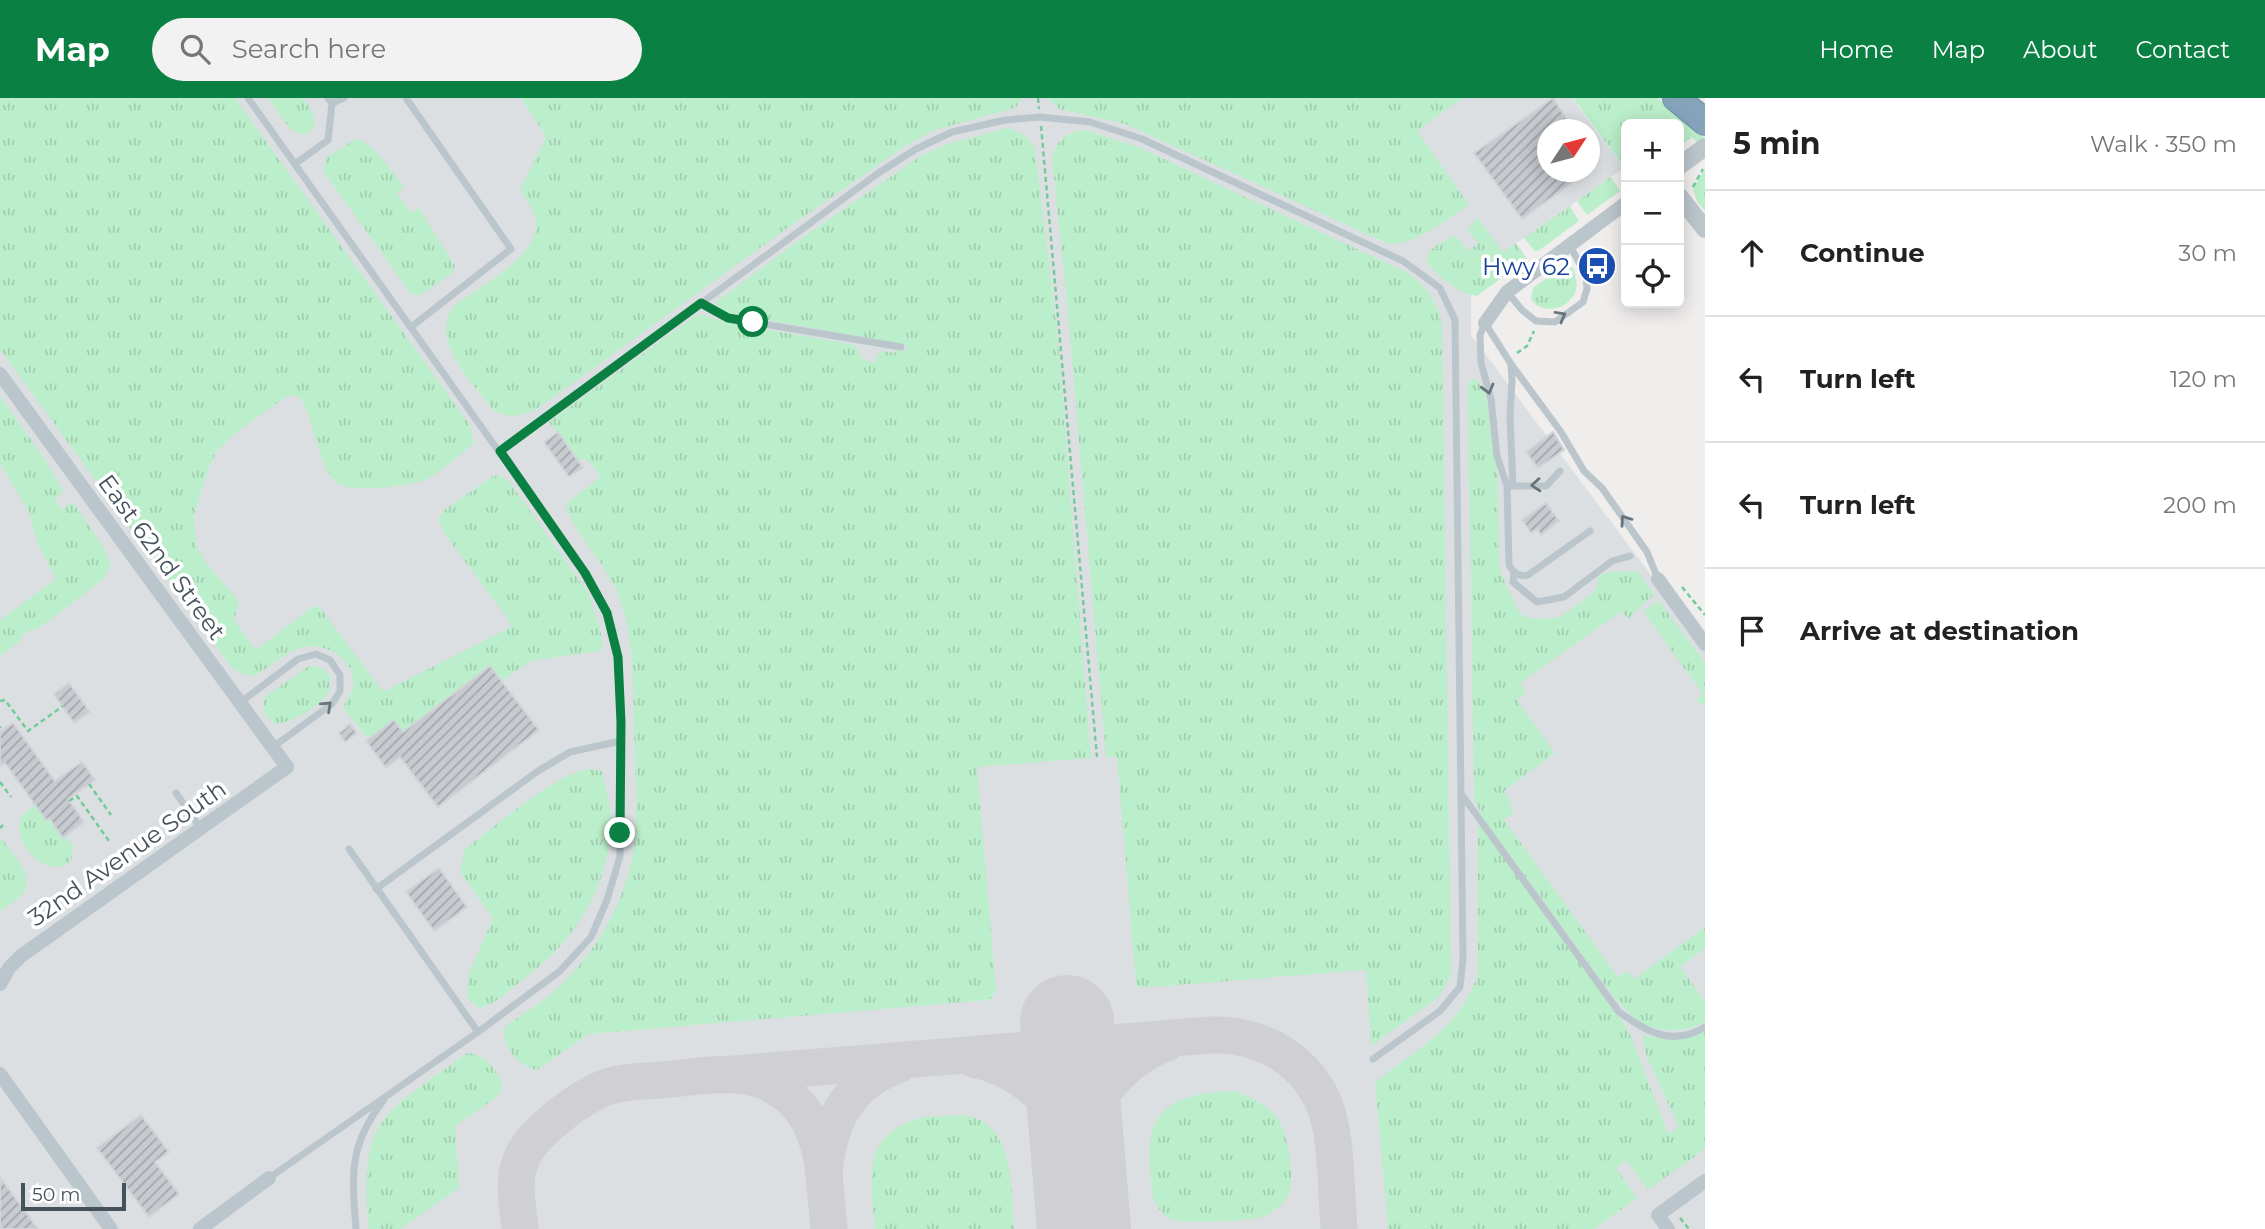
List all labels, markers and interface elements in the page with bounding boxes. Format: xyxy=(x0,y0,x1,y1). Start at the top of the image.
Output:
search box xyxy=(152,18,642,81)
text: Map xyxy=(35,29,110,69)
icon: search xyxy=(176,30,214,68)
text: Search here xyxy=(232,33,386,65)
text: Home xyxy=(1819,35,1894,64)
text: Map xyxy=(1932,35,1985,64)
text: About xyxy=(2023,35,2097,64)
text: Contact xyxy=(2135,35,2230,64)
north arrow xyxy=(1537,119,1600,182)
map controls xyxy=(1621,119,1684,308)
button: + xyxy=(1621,119,1684,182)
text: 5 min xyxy=(1733,125,1821,162)
text: Walk · 350 m xyxy=(2090,130,2237,158)
button: − xyxy=(1621,182,1684,245)
icon: ahead xyxy=(1733,234,1771,272)
text: Continue xyxy=(1800,237,1925,269)
text: 30 m xyxy=(2178,239,2237,267)
bus stop icon: Hwy 62 xyxy=(1576,245,1618,287)
button: locate xyxy=(1621,245,1684,308)
place label: Hwy 62 xyxy=(1482,252,1570,281)
route start xyxy=(737,306,768,337)
one-way arrow xyxy=(1554,310,1567,324)
icon: left xyxy=(1733,360,1771,398)
text: Turn left xyxy=(1800,363,1916,395)
text: 120 m xyxy=(2170,365,2237,393)
one-way arrow xyxy=(1480,383,1494,395)
street label: East 62nd Street xyxy=(92,469,232,646)
one-way arrow xyxy=(1530,477,1541,492)
icon: left xyxy=(1733,486,1771,524)
text: Turn left xyxy=(1800,489,1916,521)
text: 200 m xyxy=(2163,491,2237,519)
one-way arrow xyxy=(1621,515,1633,528)
icon: arrive xyxy=(1733,612,1771,650)
text: Arrive at destination xyxy=(1800,615,2079,647)
one-way arrow xyxy=(319,702,332,714)
street label: 32nd Avenue South xyxy=(23,774,231,932)
route end xyxy=(604,817,635,848)
scale bar xyxy=(21,1180,126,1212)
text: 50 m xyxy=(32,1183,80,1206)

